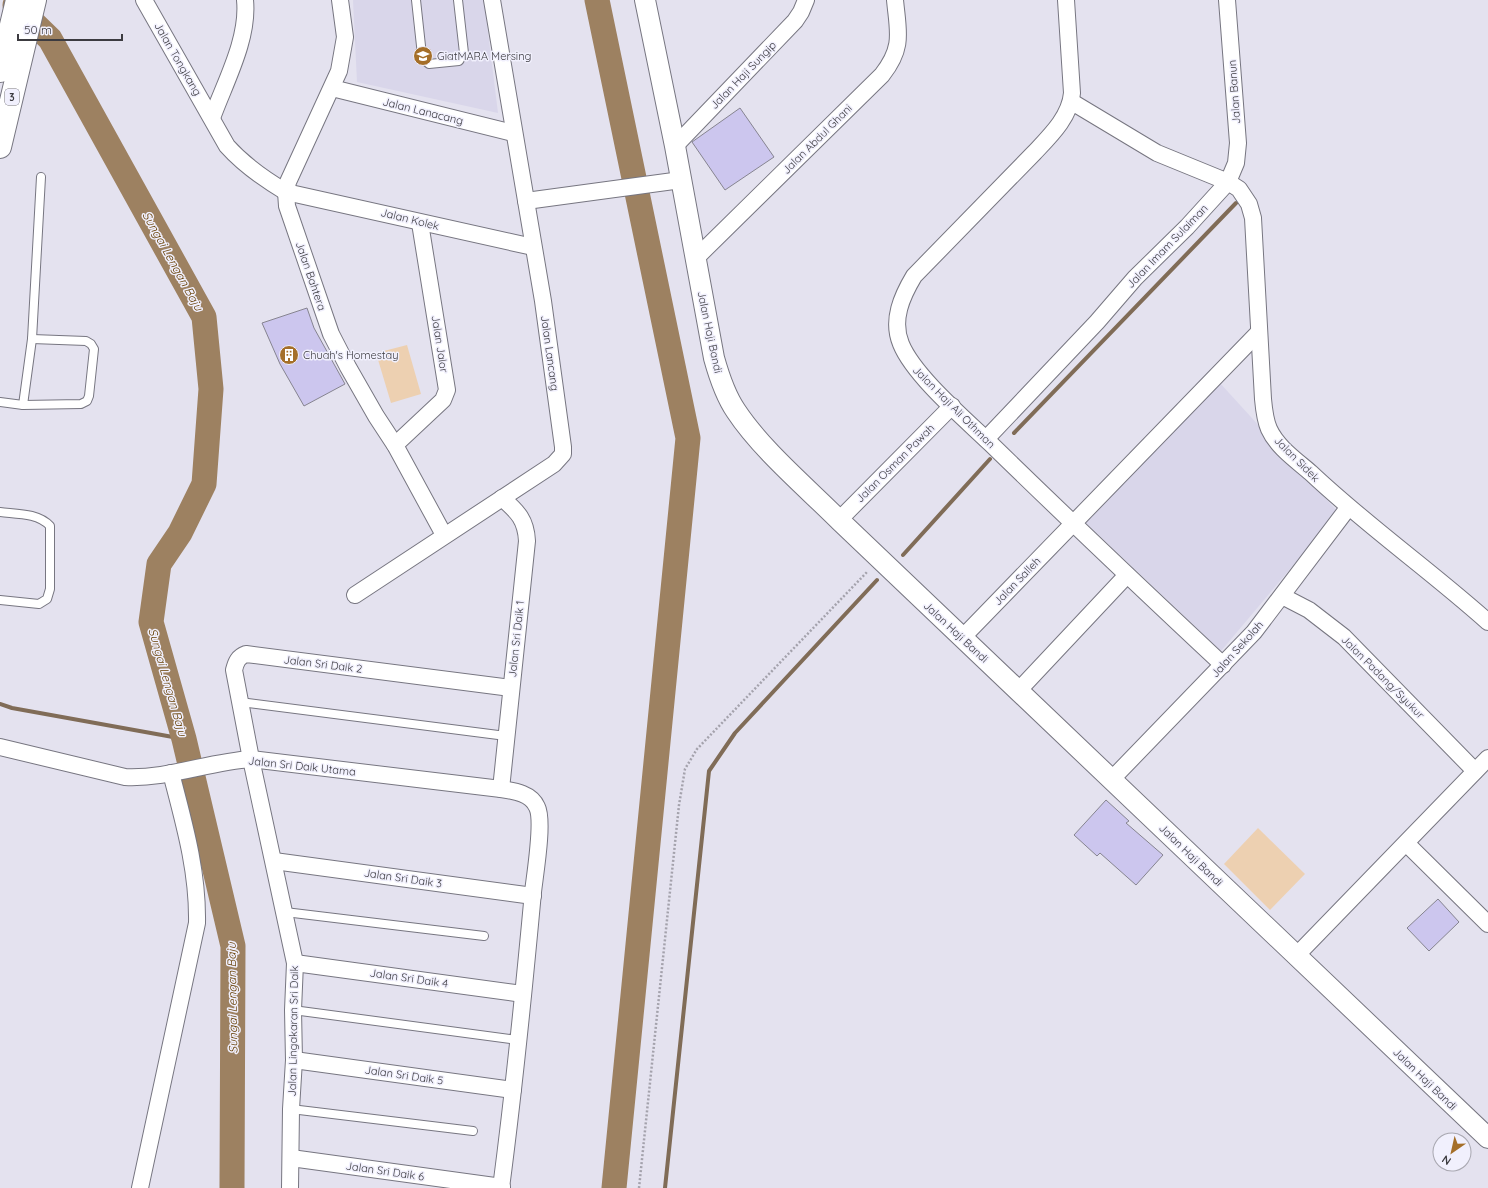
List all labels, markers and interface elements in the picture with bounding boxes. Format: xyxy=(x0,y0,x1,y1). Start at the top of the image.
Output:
scale bar xyxy=(18,16,122,42)
street label: Jalan Tongkang xyxy=(151,20,205,98)
text: 50 m xyxy=(24,22,52,37)
street label: Jalan Haji Sungip xyxy=(707,38,779,112)
school or university icon: GiatMARA Mersing xyxy=(412,45,434,67)
place label: GiatMARA Mersing xyxy=(437,49,531,63)
street label: Jalan Banun xyxy=(1225,59,1243,125)
road number: 3 xyxy=(5,89,19,105)
street label: Jalan Lanacang xyxy=(381,94,465,128)
street label: Jalan Abdul Ghani xyxy=(779,101,855,177)
street label: Jalan Imam Sulaiman xyxy=(1123,201,1211,291)
street label: Jalan Kolek xyxy=(379,205,441,233)
water label: Sungai Lengan Baju xyxy=(139,209,207,314)
street label: Jalan Bahtera xyxy=(293,240,329,312)
street label: Jalan Haji Bandi xyxy=(694,290,726,374)
street label: Jalan Jalor xyxy=(429,314,452,374)
street label: Jalan Lancang xyxy=(538,314,562,392)
building icon: Chuah's Homestay xyxy=(278,344,300,366)
place label: Chuah's Homestay xyxy=(303,348,399,362)
street label: Jalan Haji Ali Othman xyxy=(910,363,998,451)
street label: Jalan Osman Pawah xyxy=(853,421,937,505)
street label: Jalan Sidek xyxy=(1271,433,1323,485)
street label: Jalan Salleh xyxy=(991,554,1043,608)
street label: Jalan Haji Bandi xyxy=(921,598,991,666)
street label: Jalan Sri Daik 1 xyxy=(505,600,527,678)
street label: Jalan Sekolah xyxy=(1208,618,1266,680)
water label: Sungai Lengan Baju xyxy=(145,626,191,739)
street label: Jalan Padang/Syukur xyxy=(1338,632,1428,722)
street label: Jalan Sri Daik 2 xyxy=(283,652,363,676)
street label: Jalan Sri Daik Utama xyxy=(248,753,356,779)
street label: Jalan Haji Bandi xyxy=(1156,821,1226,889)
street label: Jalan Sri Daik 3 xyxy=(363,866,443,890)
water label: Sungai Lengan Baju xyxy=(224,941,240,1054)
street label: Jalan Lingakaran Sri Daik xyxy=(285,965,301,1097)
street label: Jalan Sri Daik 4 xyxy=(369,966,449,990)
street label: Jalan Haji Bandi xyxy=(1390,1045,1460,1113)
street label: Jalan Sri Daik 5 xyxy=(364,1063,444,1087)
north arrow xyxy=(1432,1132,1472,1172)
text: N xyxy=(1439,1152,1454,1168)
street label: Jalan Sri Daik 6 xyxy=(345,1159,425,1183)

